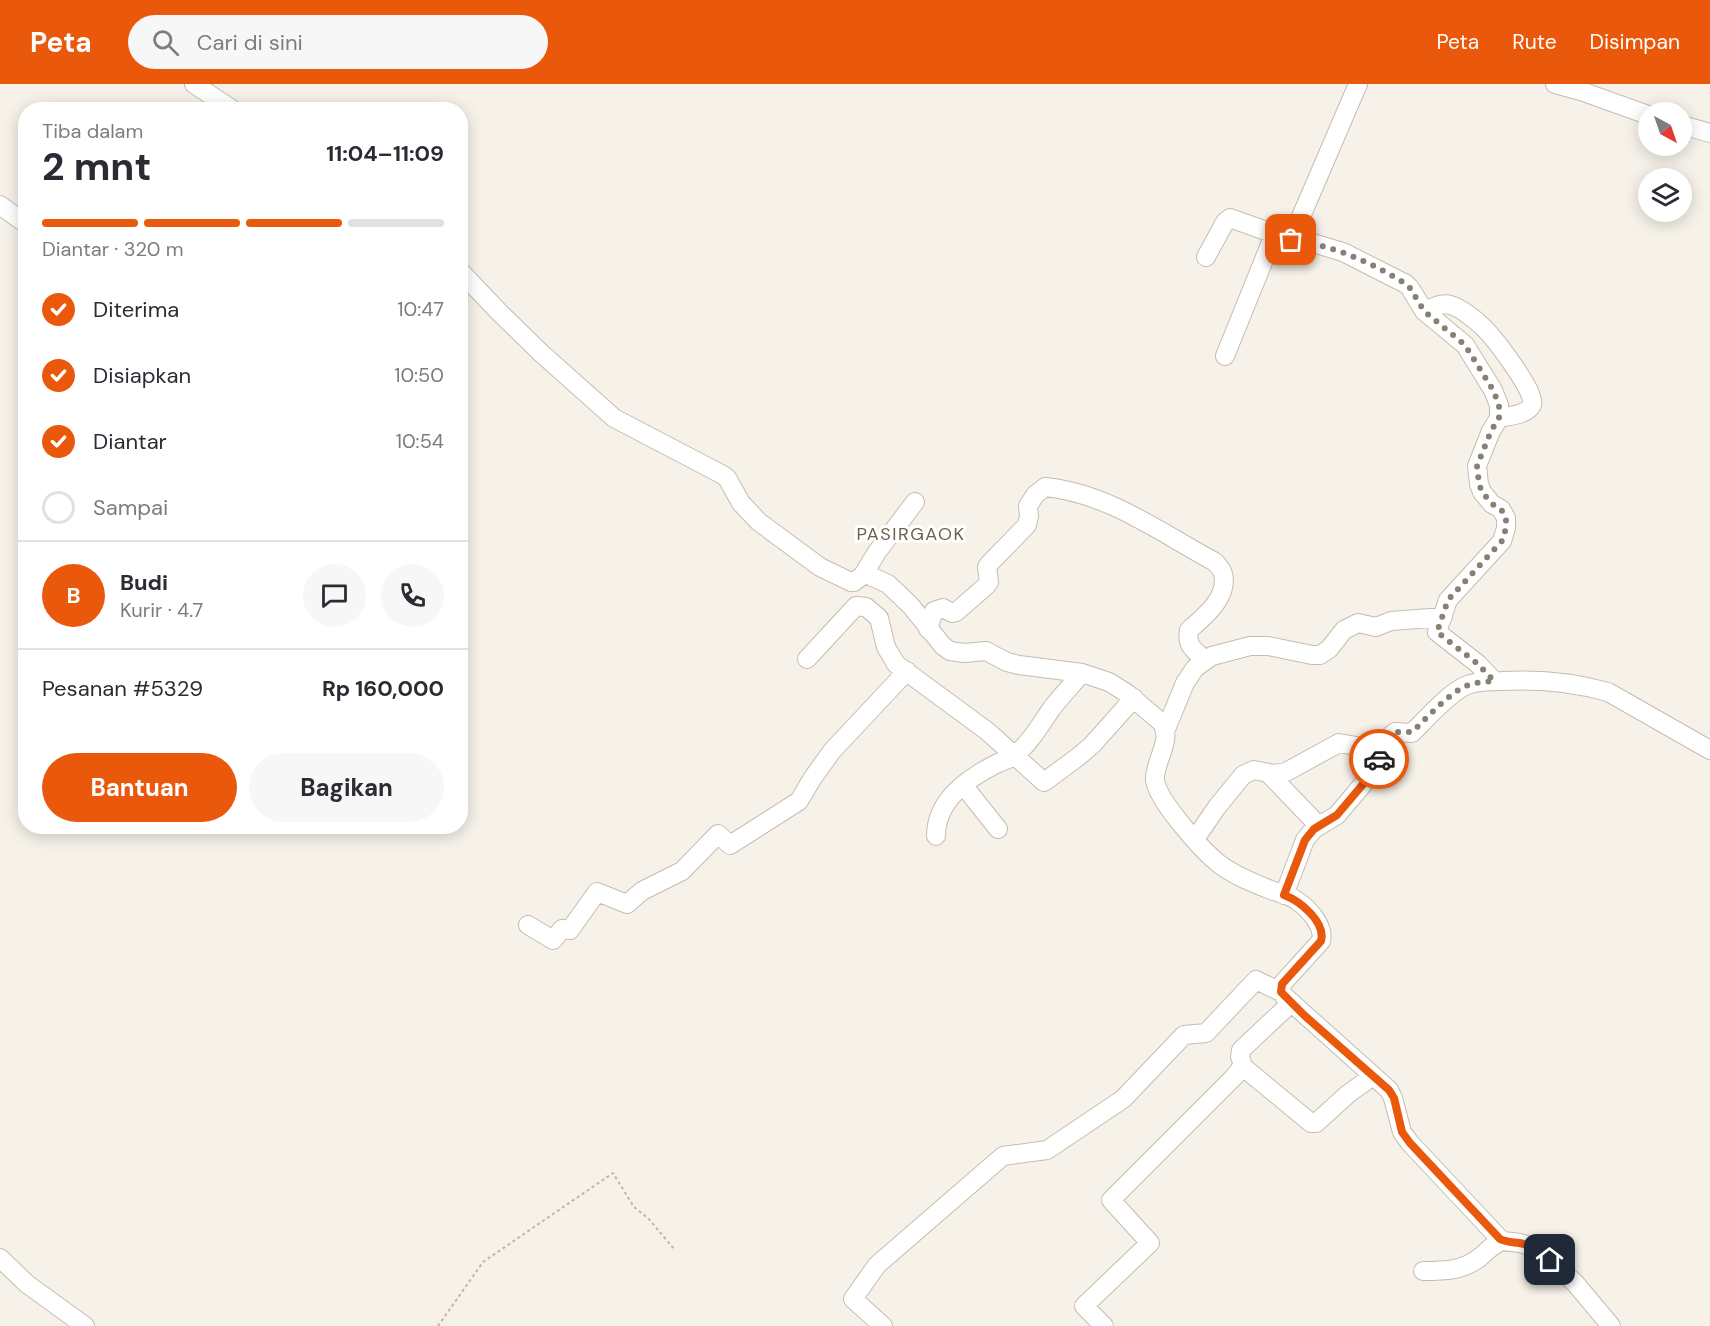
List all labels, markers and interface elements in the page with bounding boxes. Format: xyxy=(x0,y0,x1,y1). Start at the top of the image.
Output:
search box xyxy=(128,15,548,69)
text: Peta xyxy=(30,24,92,61)
icon: search xyxy=(149,26,182,59)
text: Cari di sini xyxy=(197,28,303,57)
text: Peta xyxy=(1436,28,1479,56)
text: Rute xyxy=(1512,28,1557,56)
text: Disimpan xyxy=(1590,28,1680,56)
north arrow xyxy=(1638,102,1692,156)
map controls xyxy=(1638,102,1692,222)
text: Tiba dalam xyxy=(42,118,143,144)
text: 11:04–11:09 xyxy=(326,139,444,168)
text: 2 mnt xyxy=(42,141,151,192)
button: layers xyxy=(1638,168,1692,222)
pin xyxy=(1265,214,1316,265)
icon: bag xyxy=(1274,223,1307,256)
text: Diantar · 320 m xyxy=(42,236,184,262)
icon: check xyxy=(42,293,75,326)
text: Diterima xyxy=(93,295,179,324)
text: 10:47 xyxy=(397,296,444,322)
icon: check xyxy=(42,359,75,392)
text: Disiapkan xyxy=(93,361,191,390)
text: 10:50 xyxy=(394,362,444,388)
icon: check xyxy=(42,425,75,458)
text: Diantar xyxy=(93,427,167,456)
text: 10:54 xyxy=(396,428,444,454)
text: Sampai xyxy=(93,493,168,522)
district label: PASIRGAOK xyxy=(857,522,965,546)
button: chat xyxy=(303,564,366,627)
button: phone xyxy=(381,564,444,627)
text: Budi xyxy=(120,568,168,597)
text: B xyxy=(66,581,81,610)
text: Kurir · 4.7 xyxy=(120,597,203,623)
text: Pesanan #5329 xyxy=(42,674,203,703)
text: Rp 160,000 xyxy=(322,674,444,703)
courier xyxy=(1349,729,1409,789)
icon: car xyxy=(1363,743,1396,776)
button: Bantuan xyxy=(42,753,237,822)
button: Bagikan xyxy=(249,753,444,822)
pin xyxy=(1524,1234,1575,1285)
icon: home xyxy=(1533,1243,1566,1276)

